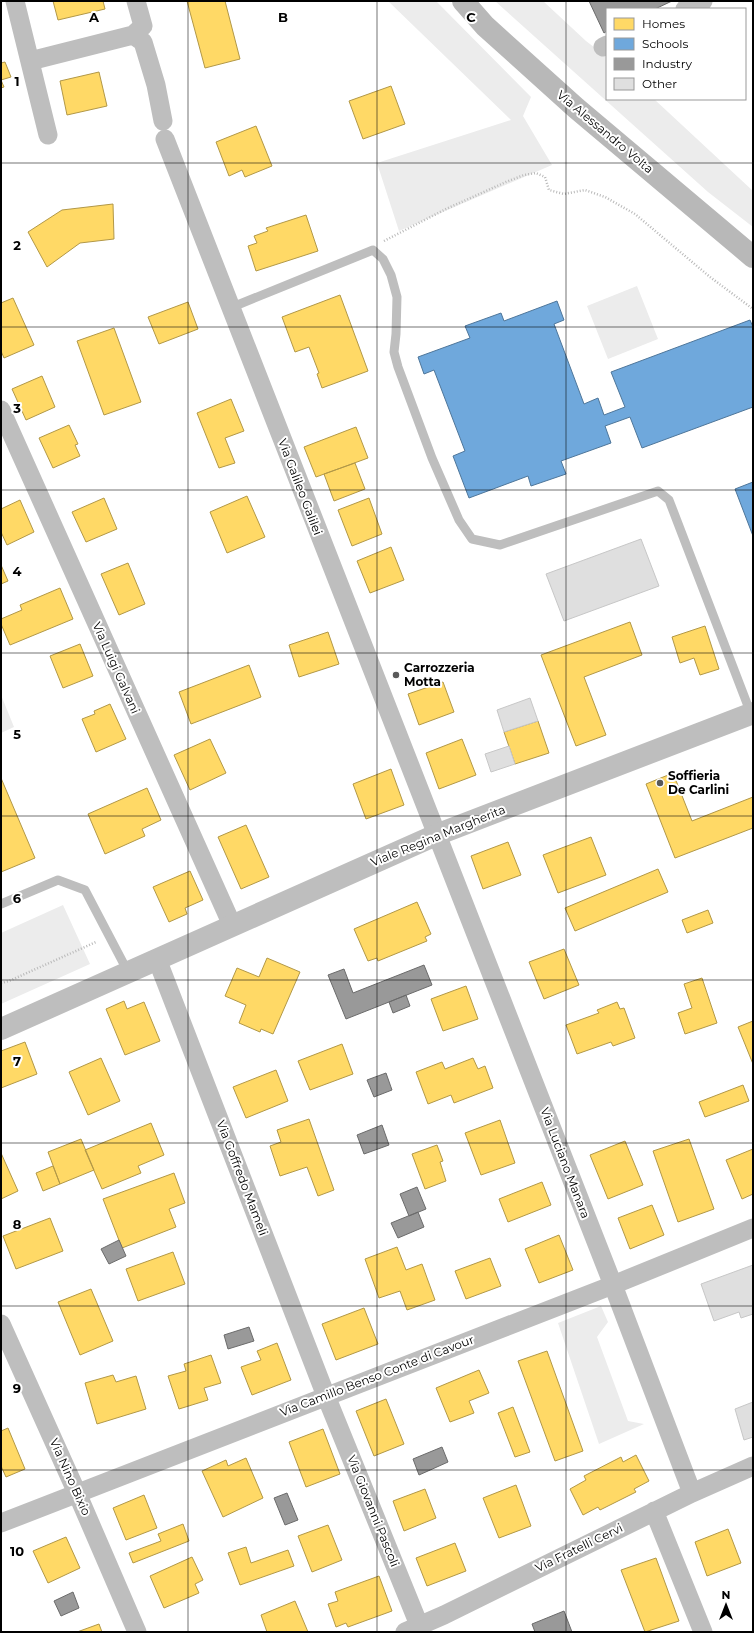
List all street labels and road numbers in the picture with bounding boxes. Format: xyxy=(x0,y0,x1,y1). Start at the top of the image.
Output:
street label: Via Alessandro Volta xyxy=(554,87,657,176)
street label: Via Galileo Galilei xyxy=(275,436,326,537)
street label: Via Luigi Galvani xyxy=(90,620,143,716)
street label: Viale Regina Margherita xyxy=(368,802,507,869)
street label: Via Luciano Manara xyxy=(537,1105,594,1220)
street label: Via Goffredo Mameli xyxy=(214,1118,271,1238)
street label: Via Camillo Benso Conte di Cavour xyxy=(278,1331,476,1420)
street label: Via Nino Bixio xyxy=(47,1436,94,1518)
street label: Via Giovanni Pascoli xyxy=(344,1453,403,1569)
street label: Via Fratelli Cervi xyxy=(533,1520,625,1575)

